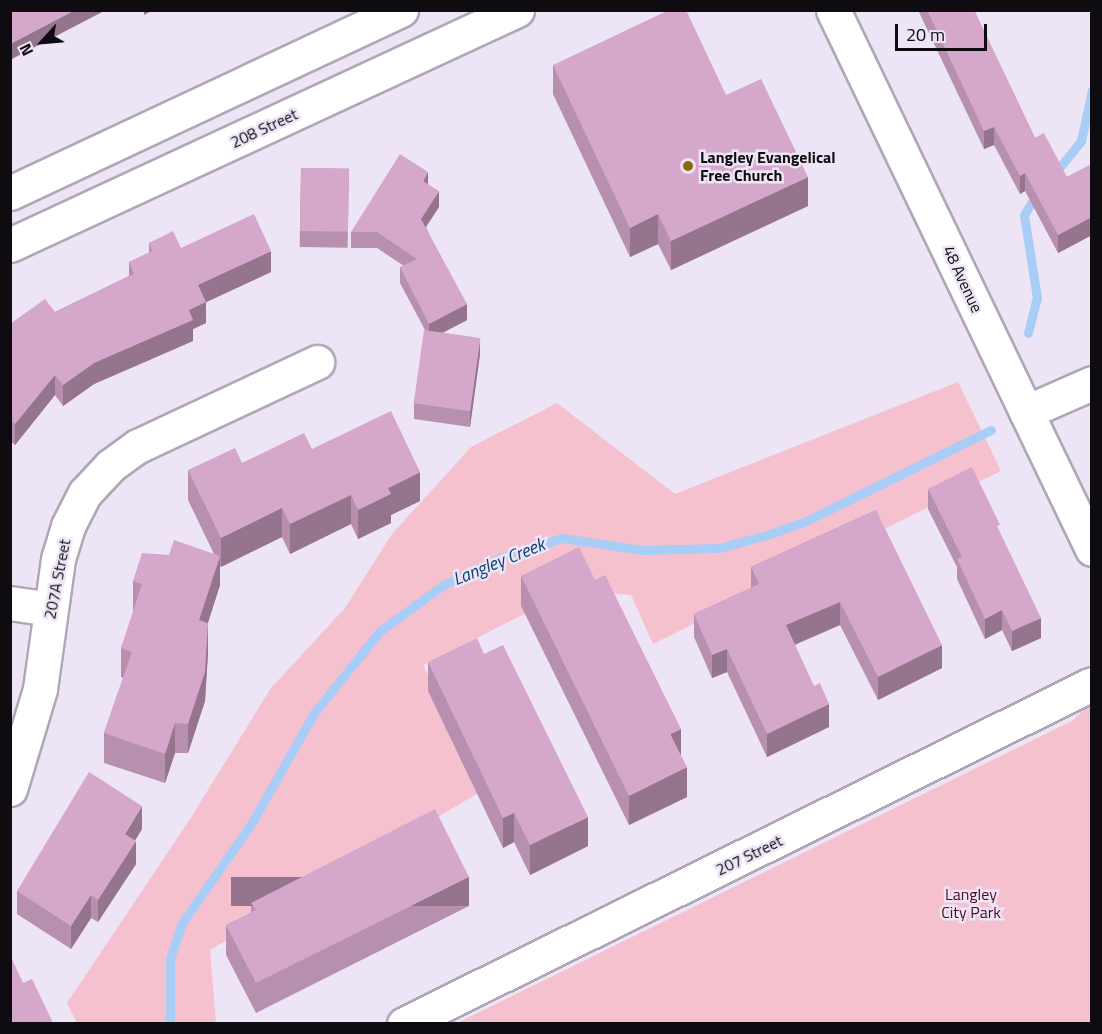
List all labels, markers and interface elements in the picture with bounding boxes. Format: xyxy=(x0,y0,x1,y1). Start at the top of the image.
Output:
north arrow xyxy=(12,12,72,72)
scale bar xyxy=(898,12,990,50)
text: 20 m xyxy=(906,21,945,48)
text: N xyxy=(13,40,39,60)
street label: 208 Street xyxy=(227,104,301,152)
place label: Langley Evangelical Free Church xyxy=(700,147,836,185)
marker: Langley Evangelical Free Church xyxy=(681,159,695,173)
street label: 48 Avenue xyxy=(939,243,987,315)
water label: Langley Creek xyxy=(450,534,548,590)
street label: 207A Street xyxy=(40,537,74,621)
street label: 207 Street xyxy=(713,831,785,879)
park label: Langley City Park xyxy=(941,884,1001,922)

